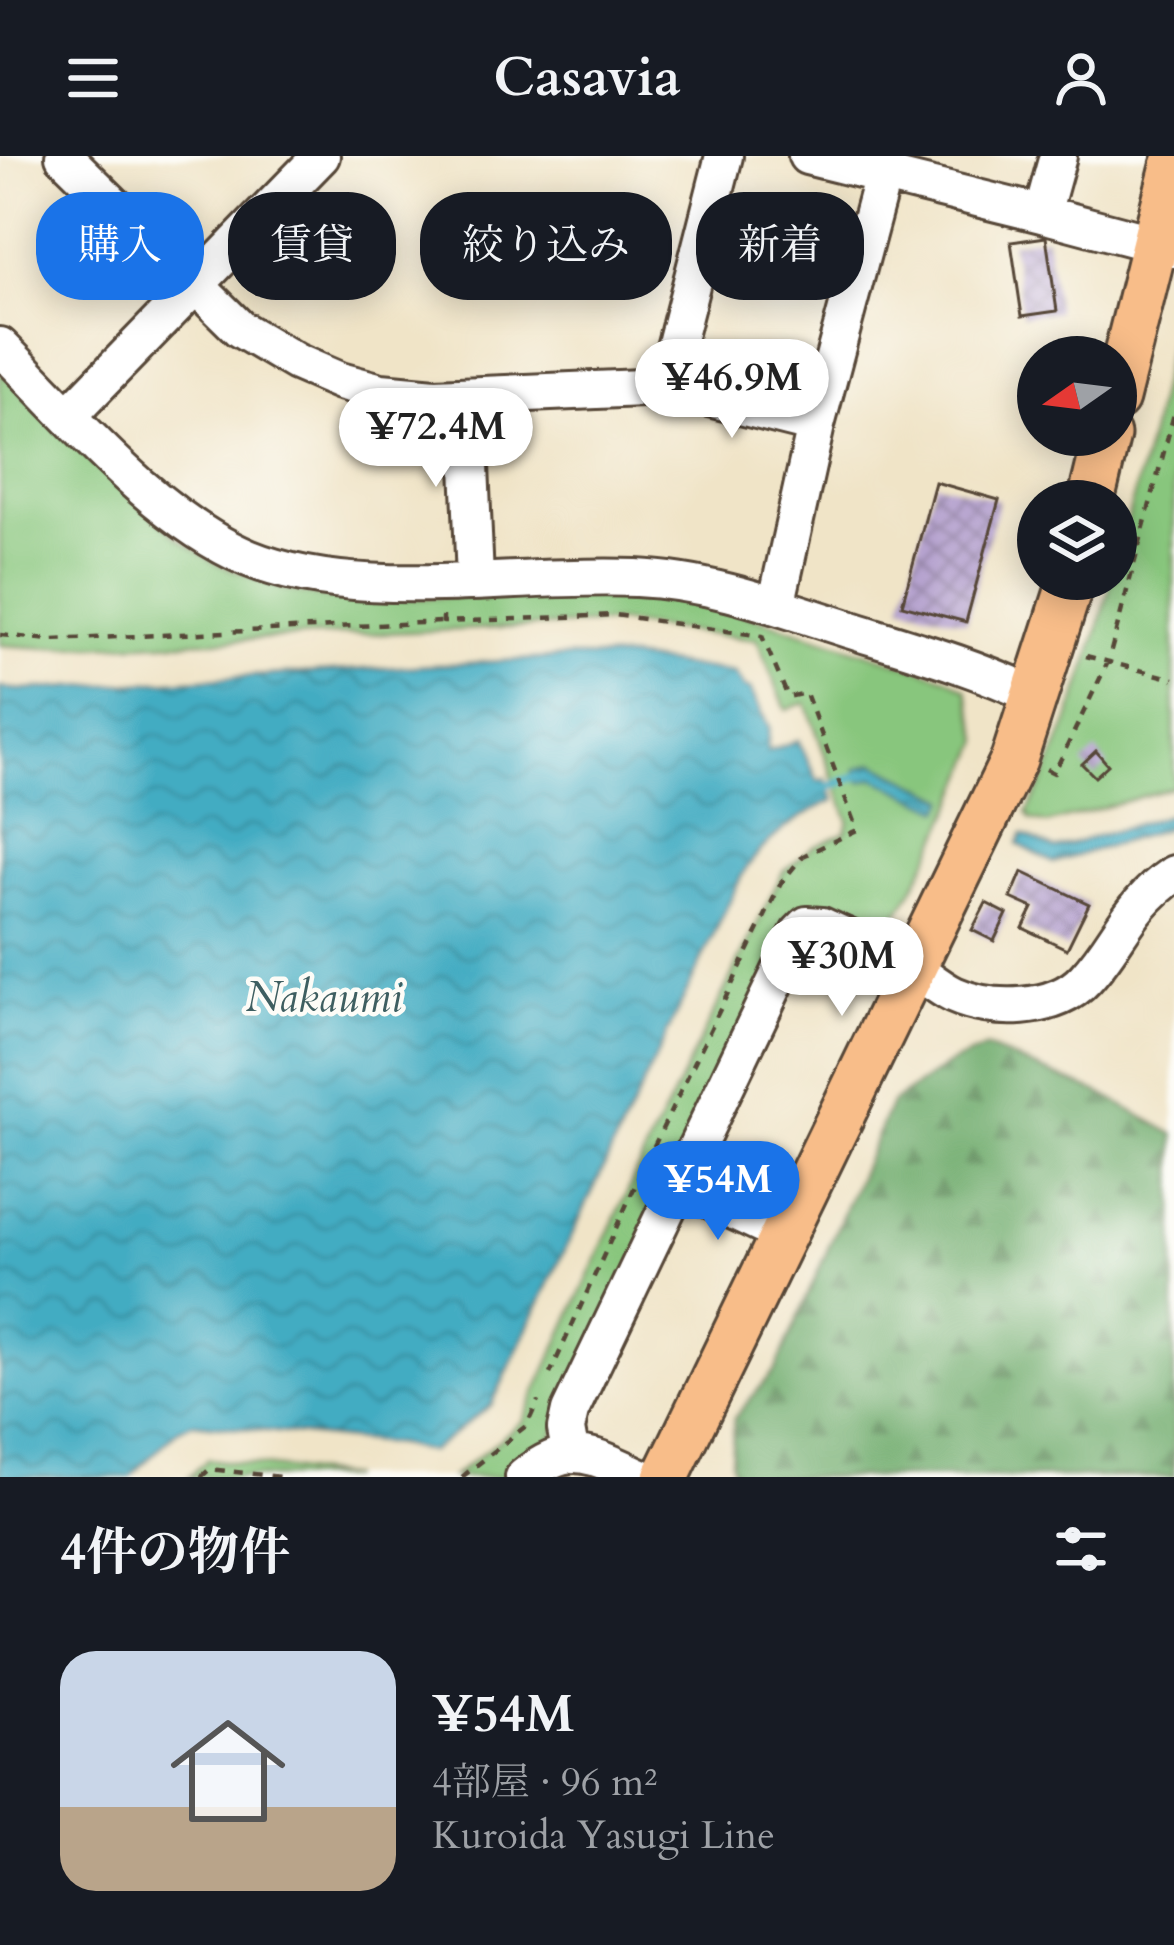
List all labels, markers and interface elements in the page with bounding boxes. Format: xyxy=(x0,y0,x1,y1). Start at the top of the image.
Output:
text: Casavia xyxy=(493,42,681,115)
icon: menu xyxy=(60,45,126,111)
icon: person xyxy=(1048,45,1114,111)
chip: 購入 xyxy=(36,192,204,300)
chip: 賃貸 xyxy=(228,192,396,300)
chip: 絞り込み xyxy=(420,192,672,300)
chip: 新着 xyxy=(696,192,864,300)
north arrow xyxy=(1017,336,1137,456)
map controls xyxy=(1017,336,1137,600)
pin: ¥46.9M xyxy=(634,339,830,441)
text: ¥46.9M xyxy=(662,351,802,404)
pin: ¥72.4M xyxy=(338,388,534,490)
text: ¥72.4M xyxy=(366,400,506,453)
button: layers xyxy=(1017,480,1137,600)
pin: ¥30M xyxy=(771,917,913,1019)
text: ¥30M xyxy=(788,929,896,982)
water label: Nakaumi xyxy=(246,969,403,1026)
pin: ¥54M xyxy=(647,1141,789,1243)
text: ¥54M xyxy=(664,1153,772,1206)
icon: filters xyxy=(1048,1516,1114,1582)
text: 4件の物件 xyxy=(60,1518,290,1588)
text: ¥54M xyxy=(432,1680,574,1750)
icon: home xyxy=(156,1699,300,1843)
text: 4部屋 · 96 m² xyxy=(432,1756,657,1809)
text: Kuroida Yasugi Line xyxy=(432,1809,775,1862)

